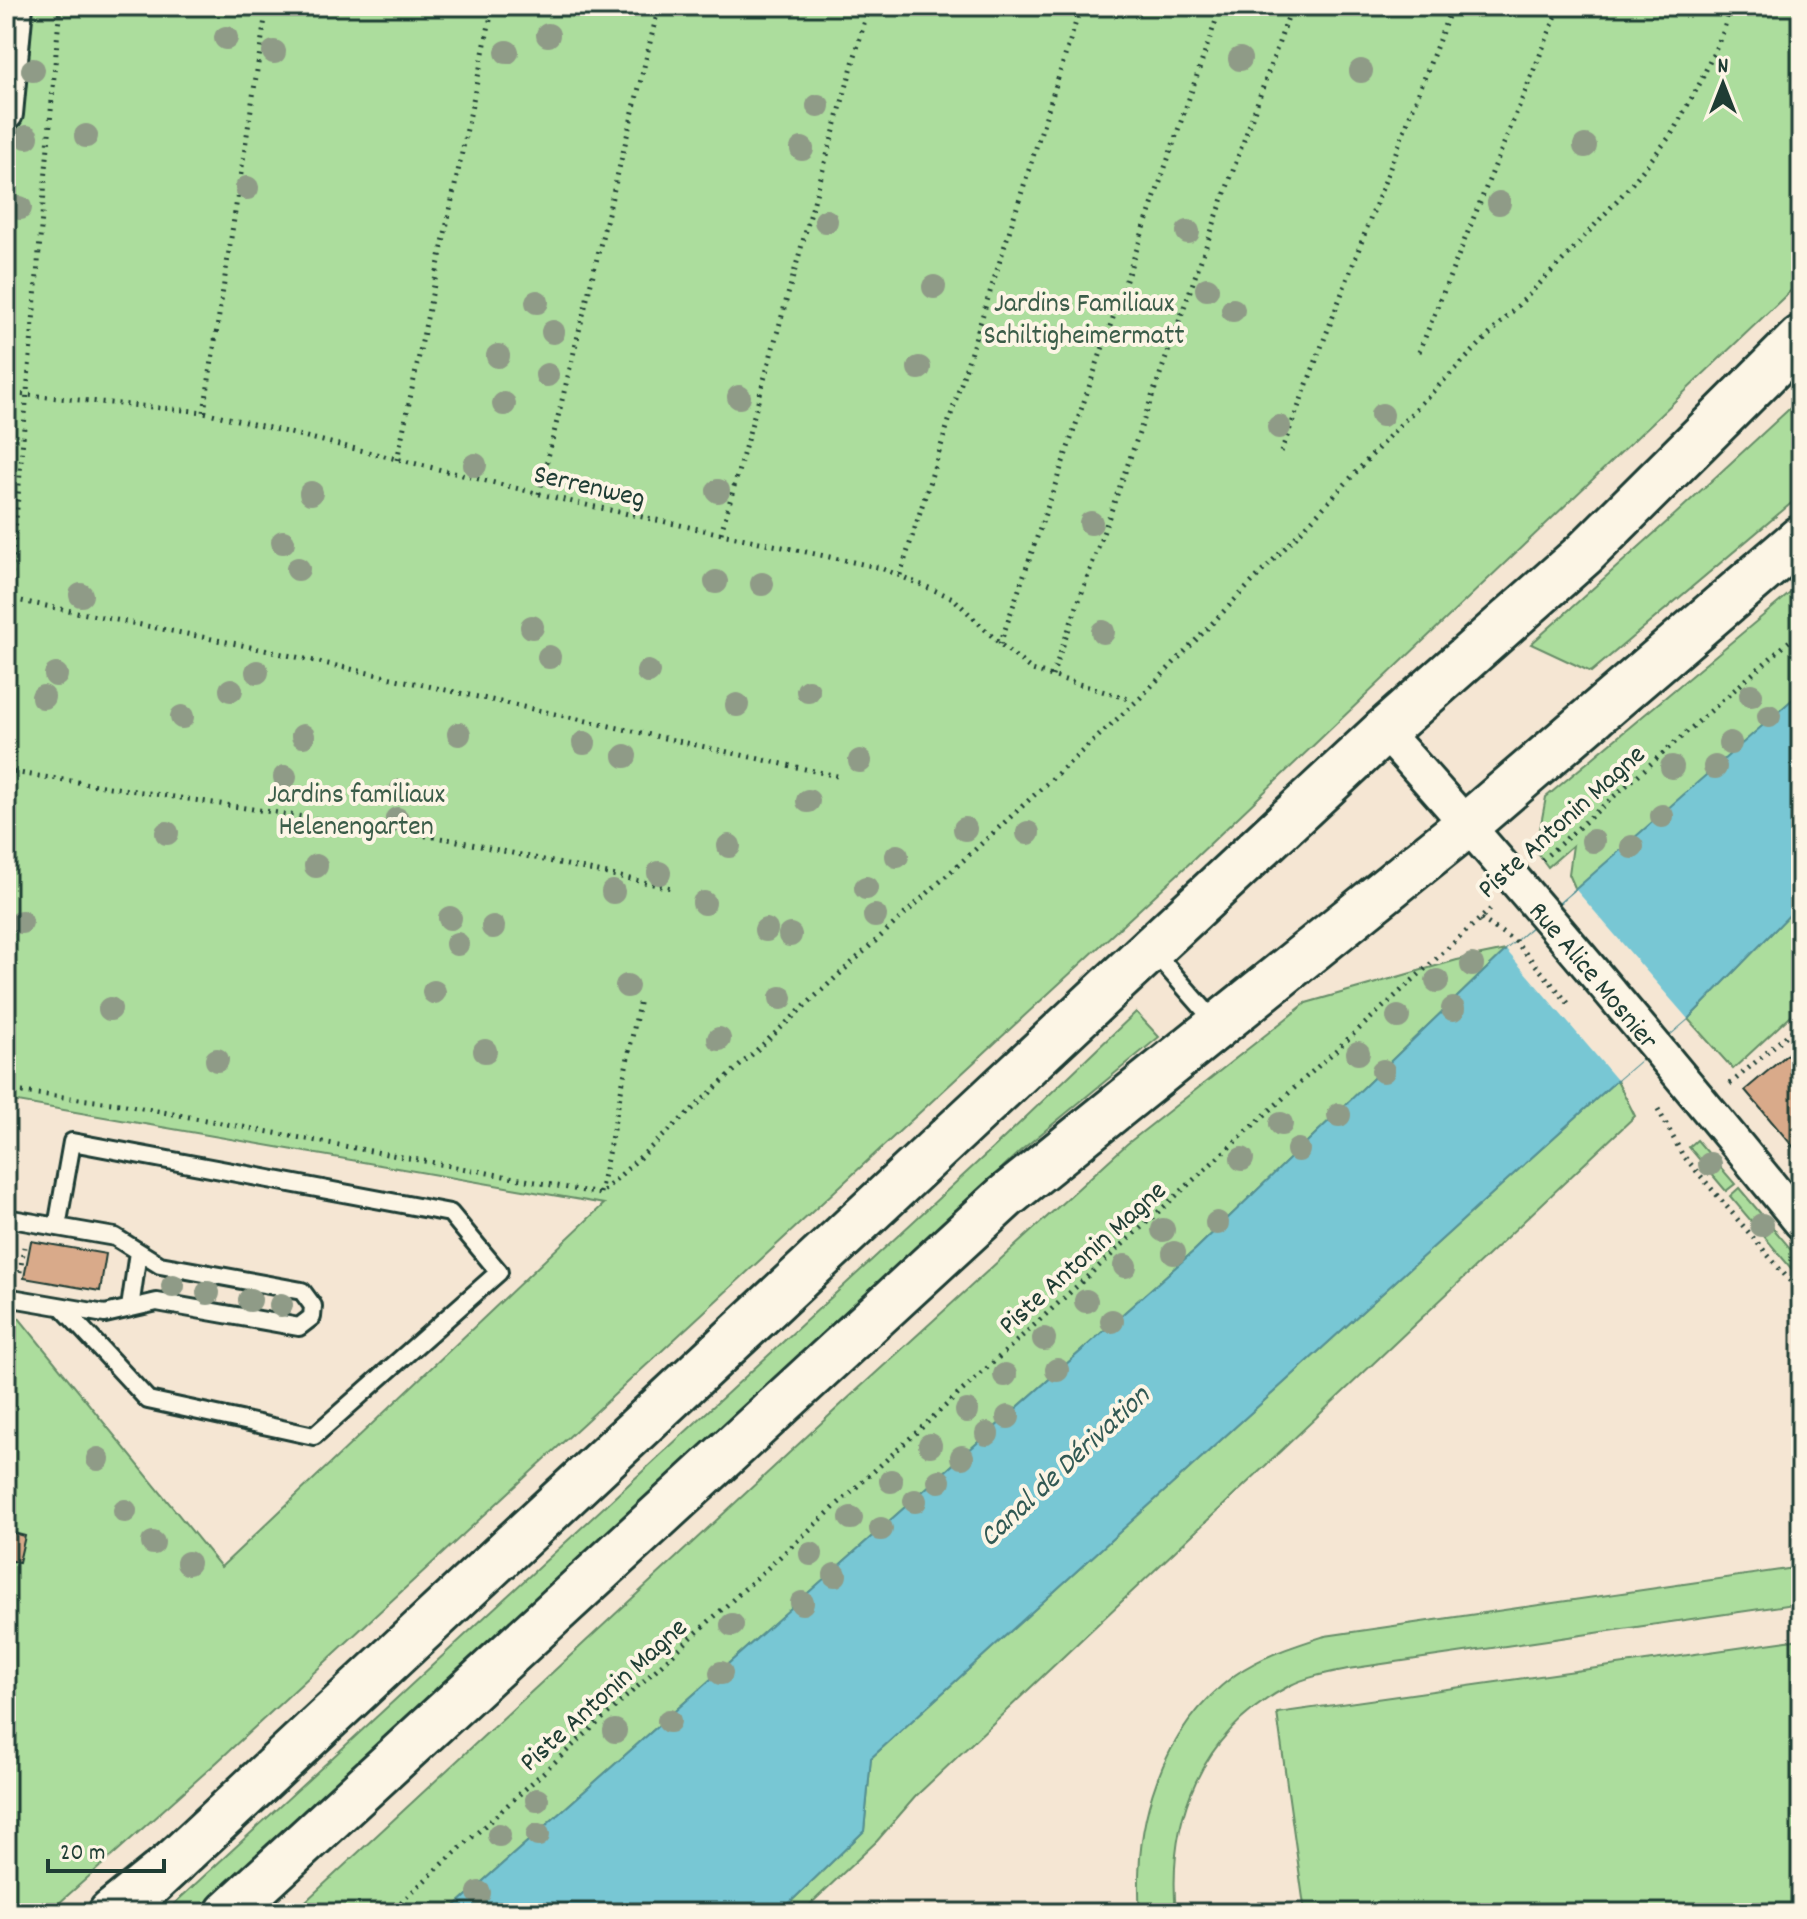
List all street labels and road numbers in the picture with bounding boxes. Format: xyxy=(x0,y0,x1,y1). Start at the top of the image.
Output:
street label: Serrenweg xyxy=(529,457,649,521)
street label: Piste Antonin Magne xyxy=(1470,737,1656,910)
street label: Rue Alice Mosnier xyxy=(1517,895,1666,1061)
street label: Piste Antonin Magne xyxy=(991,1173,1177,1346)
street label: Piste Antonin Magne xyxy=(512,1610,698,1783)

